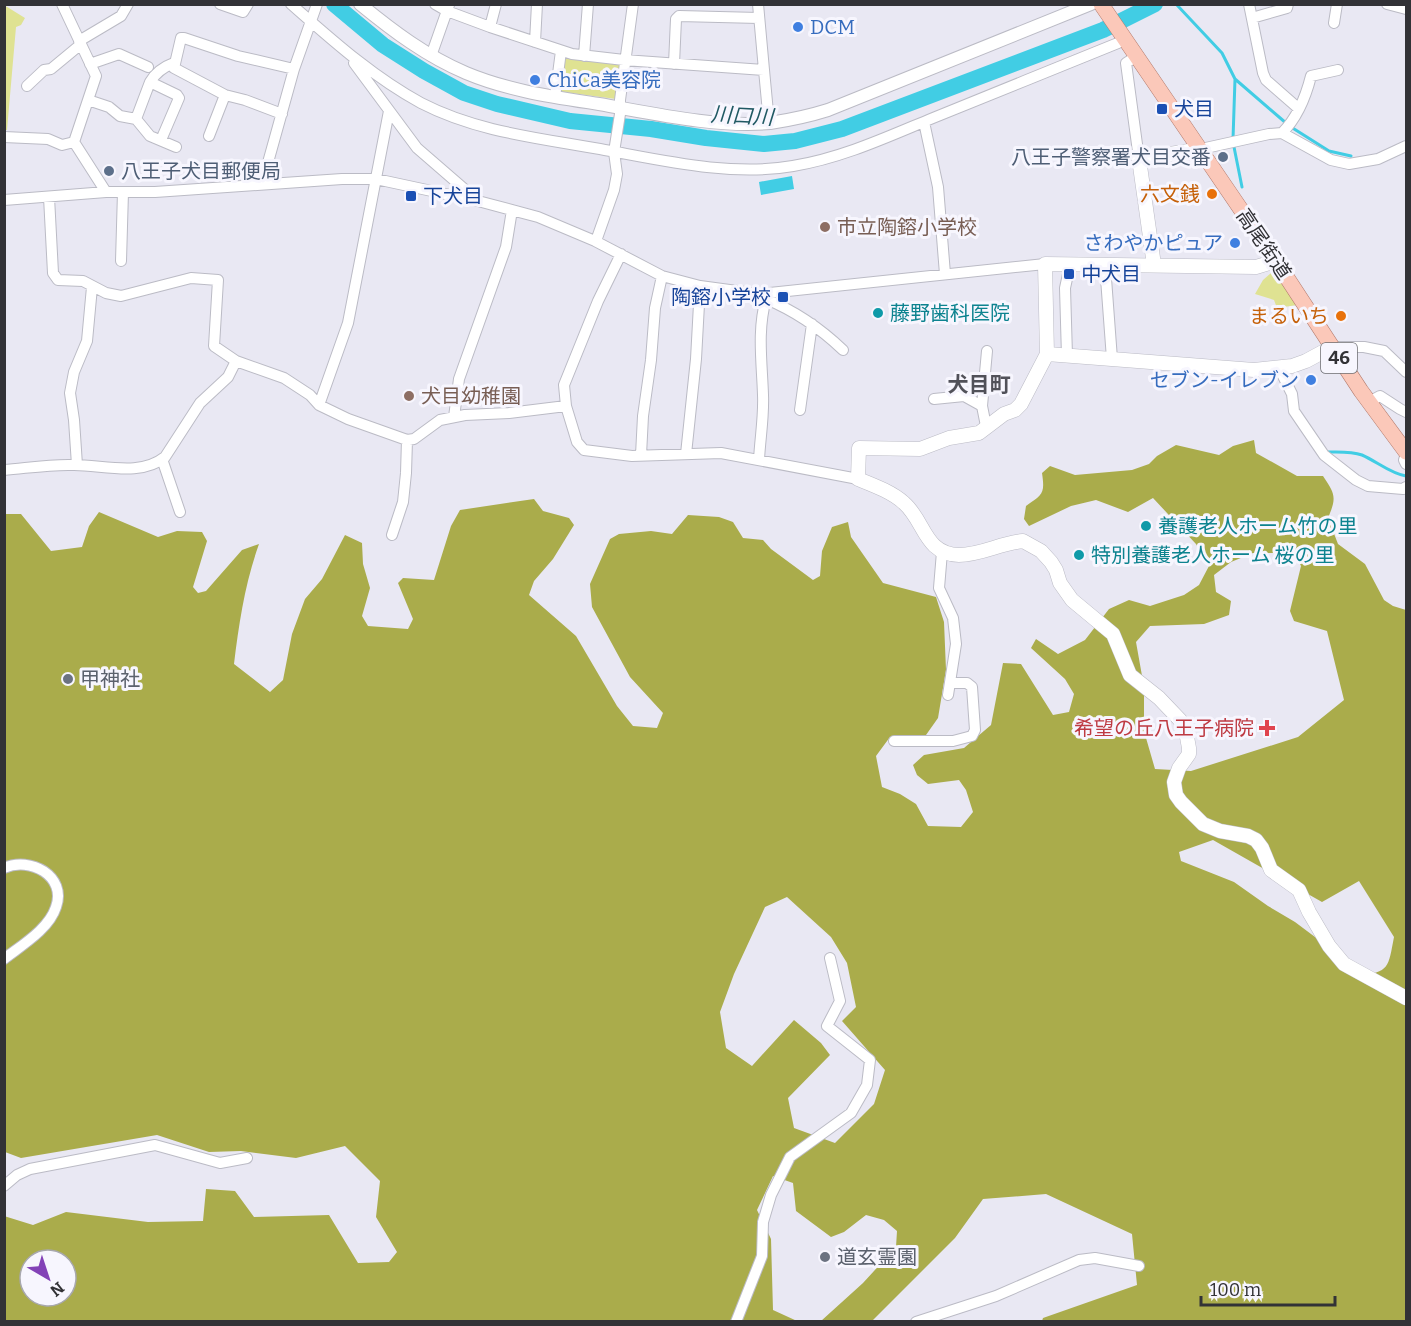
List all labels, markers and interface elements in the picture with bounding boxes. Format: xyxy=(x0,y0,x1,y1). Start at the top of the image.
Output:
place label: DCM xyxy=(810,15,855,39)
marker: DCM xyxy=(791,20,805,34)
place label: ChiCa美容院 xyxy=(547,68,661,92)
marker: ChiCa美容院 xyxy=(528,73,542,87)
place label: 犬目 xyxy=(1174,97,1214,121)
water label: 川口川 xyxy=(710,101,776,131)
marker: 犬目 xyxy=(1155,102,1169,116)
place label: 八王子警察署犬目交番 xyxy=(1011,145,1211,169)
marker: 八王子警察署犬目交番 xyxy=(1216,150,1230,164)
place label: 八王子犬目郵便局 xyxy=(121,159,281,183)
marker: 八王子犬目郵便局 xyxy=(102,164,116,178)
place label: 六文銭 xyxy=(1140,182,1200,206)
place label: 下犬目 xyxy=(423,184,483,208)
marker: 六文銭 xyxy=(1205,187,1219,201)
marker: 下犬目 xyxy=(404,189,418,203)
street label: 高尾街道 xyxy=(1232,204,1296,284)
place label: 市立陶鎔小学校 xyxy=(837,215,977,239)
marker: 市立陶鎔小学校 xyxy=(818,220,832,234)
place label: さわやかピュア xyxy=(1083,231,1223,255)
marker: さわやかピュア xyxy=(1228,236,1242,250)
place label: 中犬目 xyxy=(1081,262,1141,286)
marker: 中犬目 xyxy=(1062,267,1076,281)
place label: 陶鎔小学校 xyxy=(671,285,771,309)
marker: 陶鎔小学校 xyxy=(776,290,790,304)
place label: 藤野歯科医院 xyxy=(890,301,1010,325)
place label: まるいち xyxy=(1249,304,1329,328)
marker: 藤野歯科医院 xyxy=(871,306,885,320)
marker: まるいち xyxy=(1334,309,1348,323)
road number: 46 xyxy=(1321,343,1357,373)
place label: セブン-イレブン xyxy=(1150,368,1299,392)
district label: 犬目町 xyxy=(948,372,1011,398)
marker: セブン-イレブン xyxy=(1304,373,1318,387)
place label: 犬目幼稚園 xyxy=(421,384,521,408)
marker: 犬目幼稚園 xyxy=(402,389,416,403)
place label: 養護老人ホーム竹の里 xyxy=(1158,514,1357,538)
marker: 養護老人ホーム竹の里 xyxy=(1139,519,1153,533)
place label: 特別養護老人ホーム 桜の里 xyxy=(1091,543,1334,567)
marker: 特別養護老人ホーム 桜の里 xyxy=(1072,548,1086,562)
place label: 甲神社 xyxy=(80,667,140,691)
marker: 甲神社 xyxy=(61,672,75,686)
place label: 希望の丘八王子病院 xyxy=(1074,716,1254,740)
marker: 希望の丘八王子病院 xyxy=(1258,719,1276,737)
place label: 道玄霊園 xyxy=(837,1245,917,1269)
north arrow xyxy=(18,1248,78,1308)
marker: 道玄霊園 xyxy=(818,1250,832,1264)
scale bar xyxy=(1201,1269,1334,1307)
text: N xyxy=(46,1278,68,1301)
text: 100 m xyxy=(1210,1279,1261,1301)

